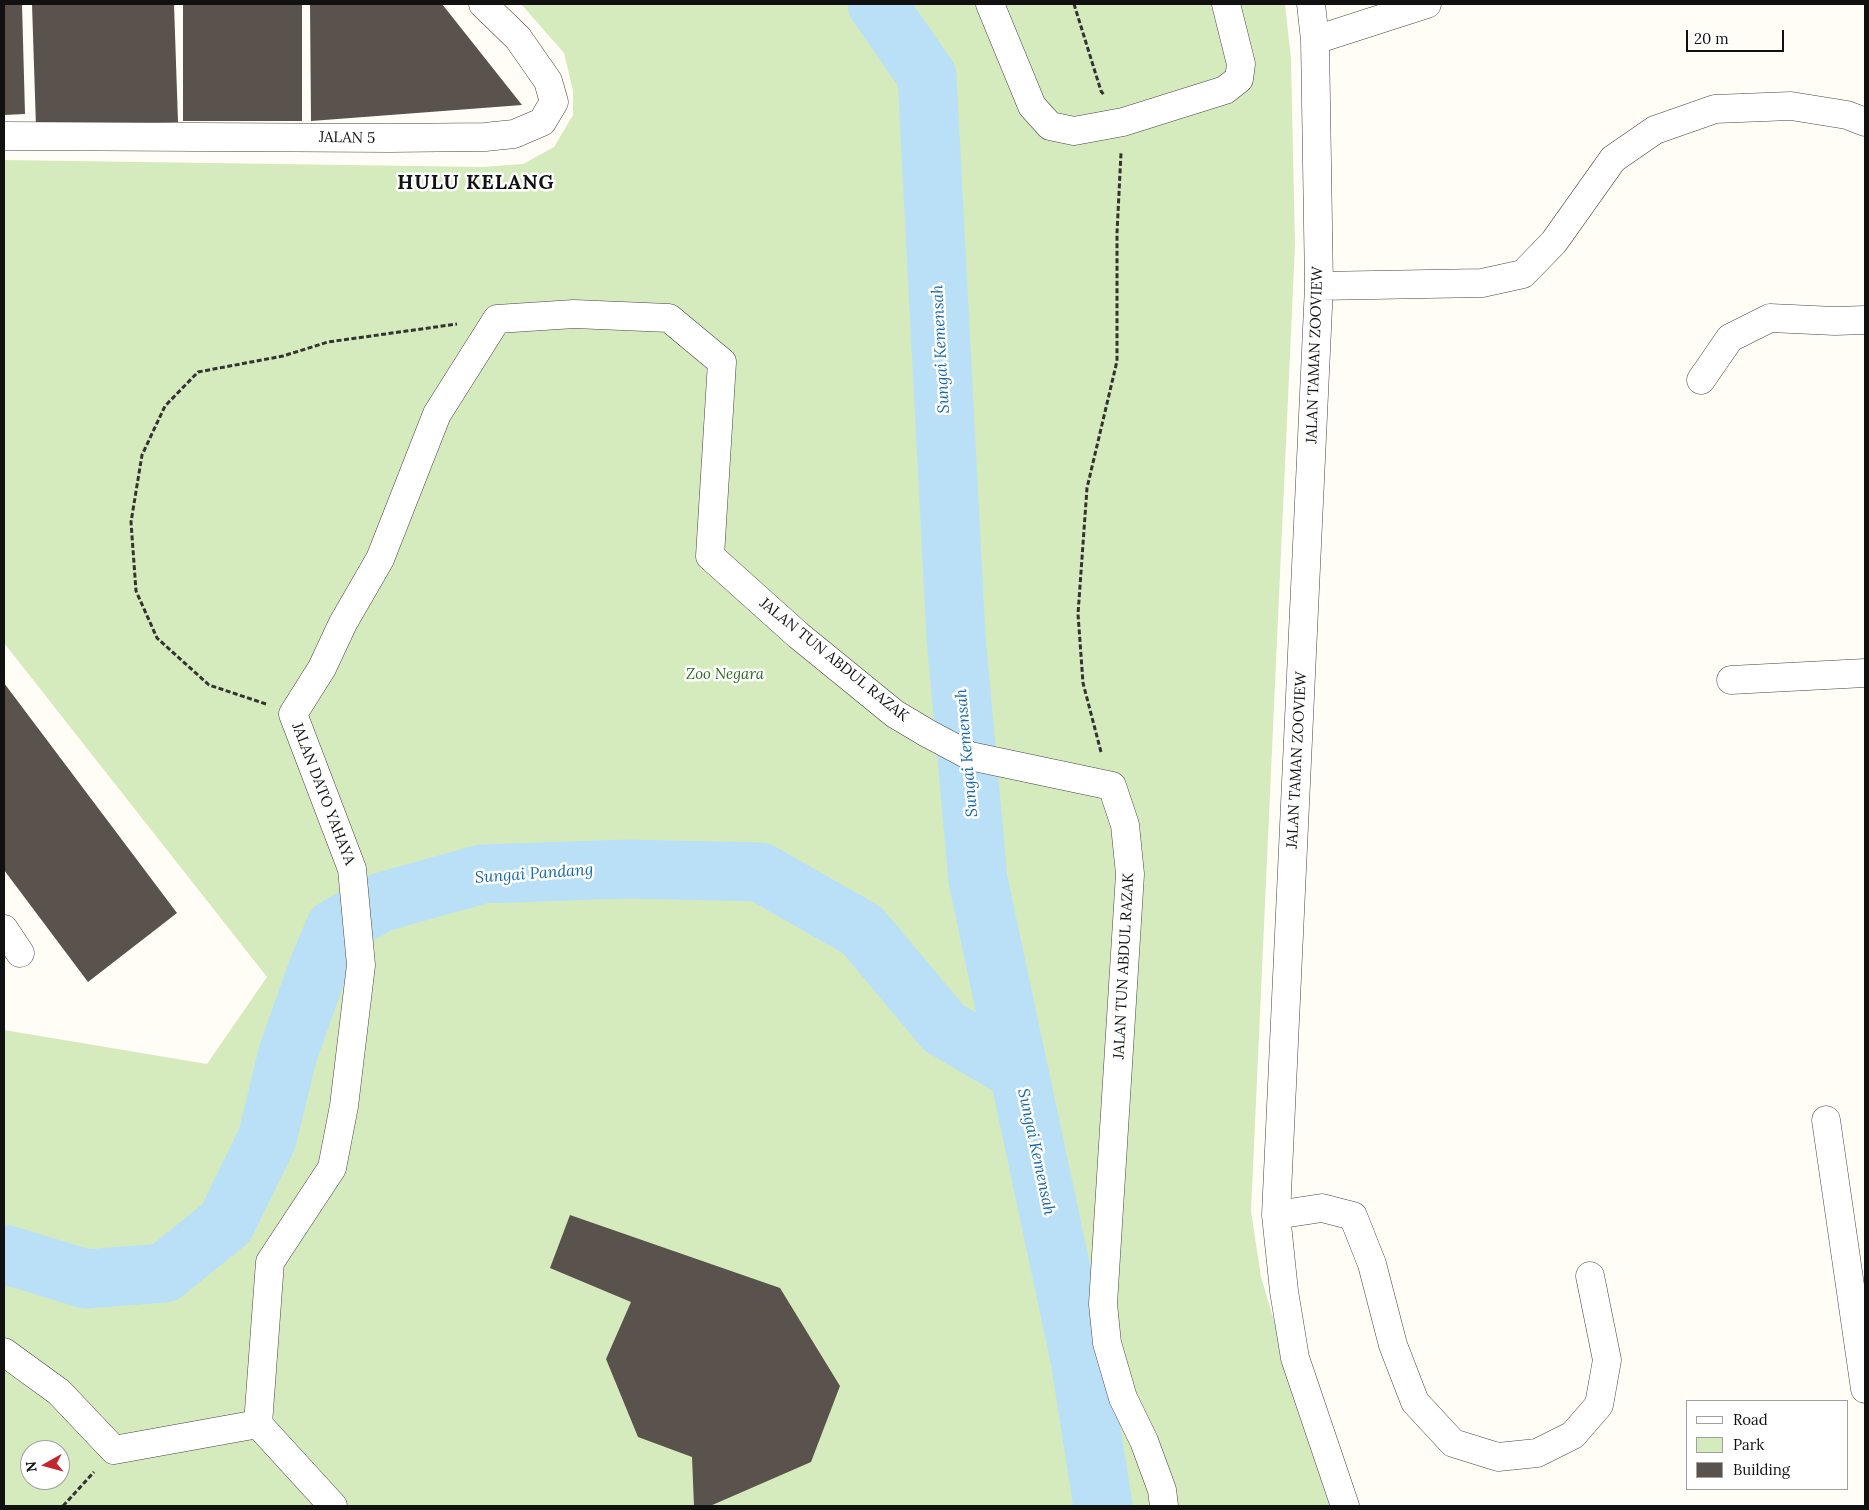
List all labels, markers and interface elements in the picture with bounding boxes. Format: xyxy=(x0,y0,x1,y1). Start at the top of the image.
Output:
scale bar xyxy=(1689,20,1786,52)
text: 20 m xyxy=(1694,29,1729,48)
street label: JALAN 5 xyxy=(319,129,375,147)
district label: HULU KELANG xyxy=(396,171,556,195)
street label: JALAN TAMAN ZOOVIEW xyxy=(1303,266,1327,444)
water label: Sungai Kemensah xyxy=(928,284,954,414)
street label: JALAN TUN ABDUL RAZAK xyxy=(756,594,912,726)
park label: Zoo Negara xyxy=(686,666,764,684)
street label: JALAN TAMAN ZOOVIEW xyxy=(1283,671,1311,849)
water label: Sungai Kemensah xyxy=(952,688,982,818)
street label: JALAN DATO YAHAYA xyxy=(288,720,358,868)
water label: Sungai Pandang xyxy=(474,860,594,888)
street label: JALAN TUN ABDUL RAZAK xyxy=(1110,872,1138,1060)
water label: Sungai Kemensah xyxy=(1013,1087,1059,1217)
legend xyxy=(1686,1400,1849,1490)
text: Road xyxy=(1733,1410,1768,1429)
text: Park xyxy=(1733,1435,1764,1454)
north arrow xyxy=(20,1440,70,1490)
text: N xyxy=(22,1460,41,1473)
text: Building xyxy=(1733,1460,1790,1479)

